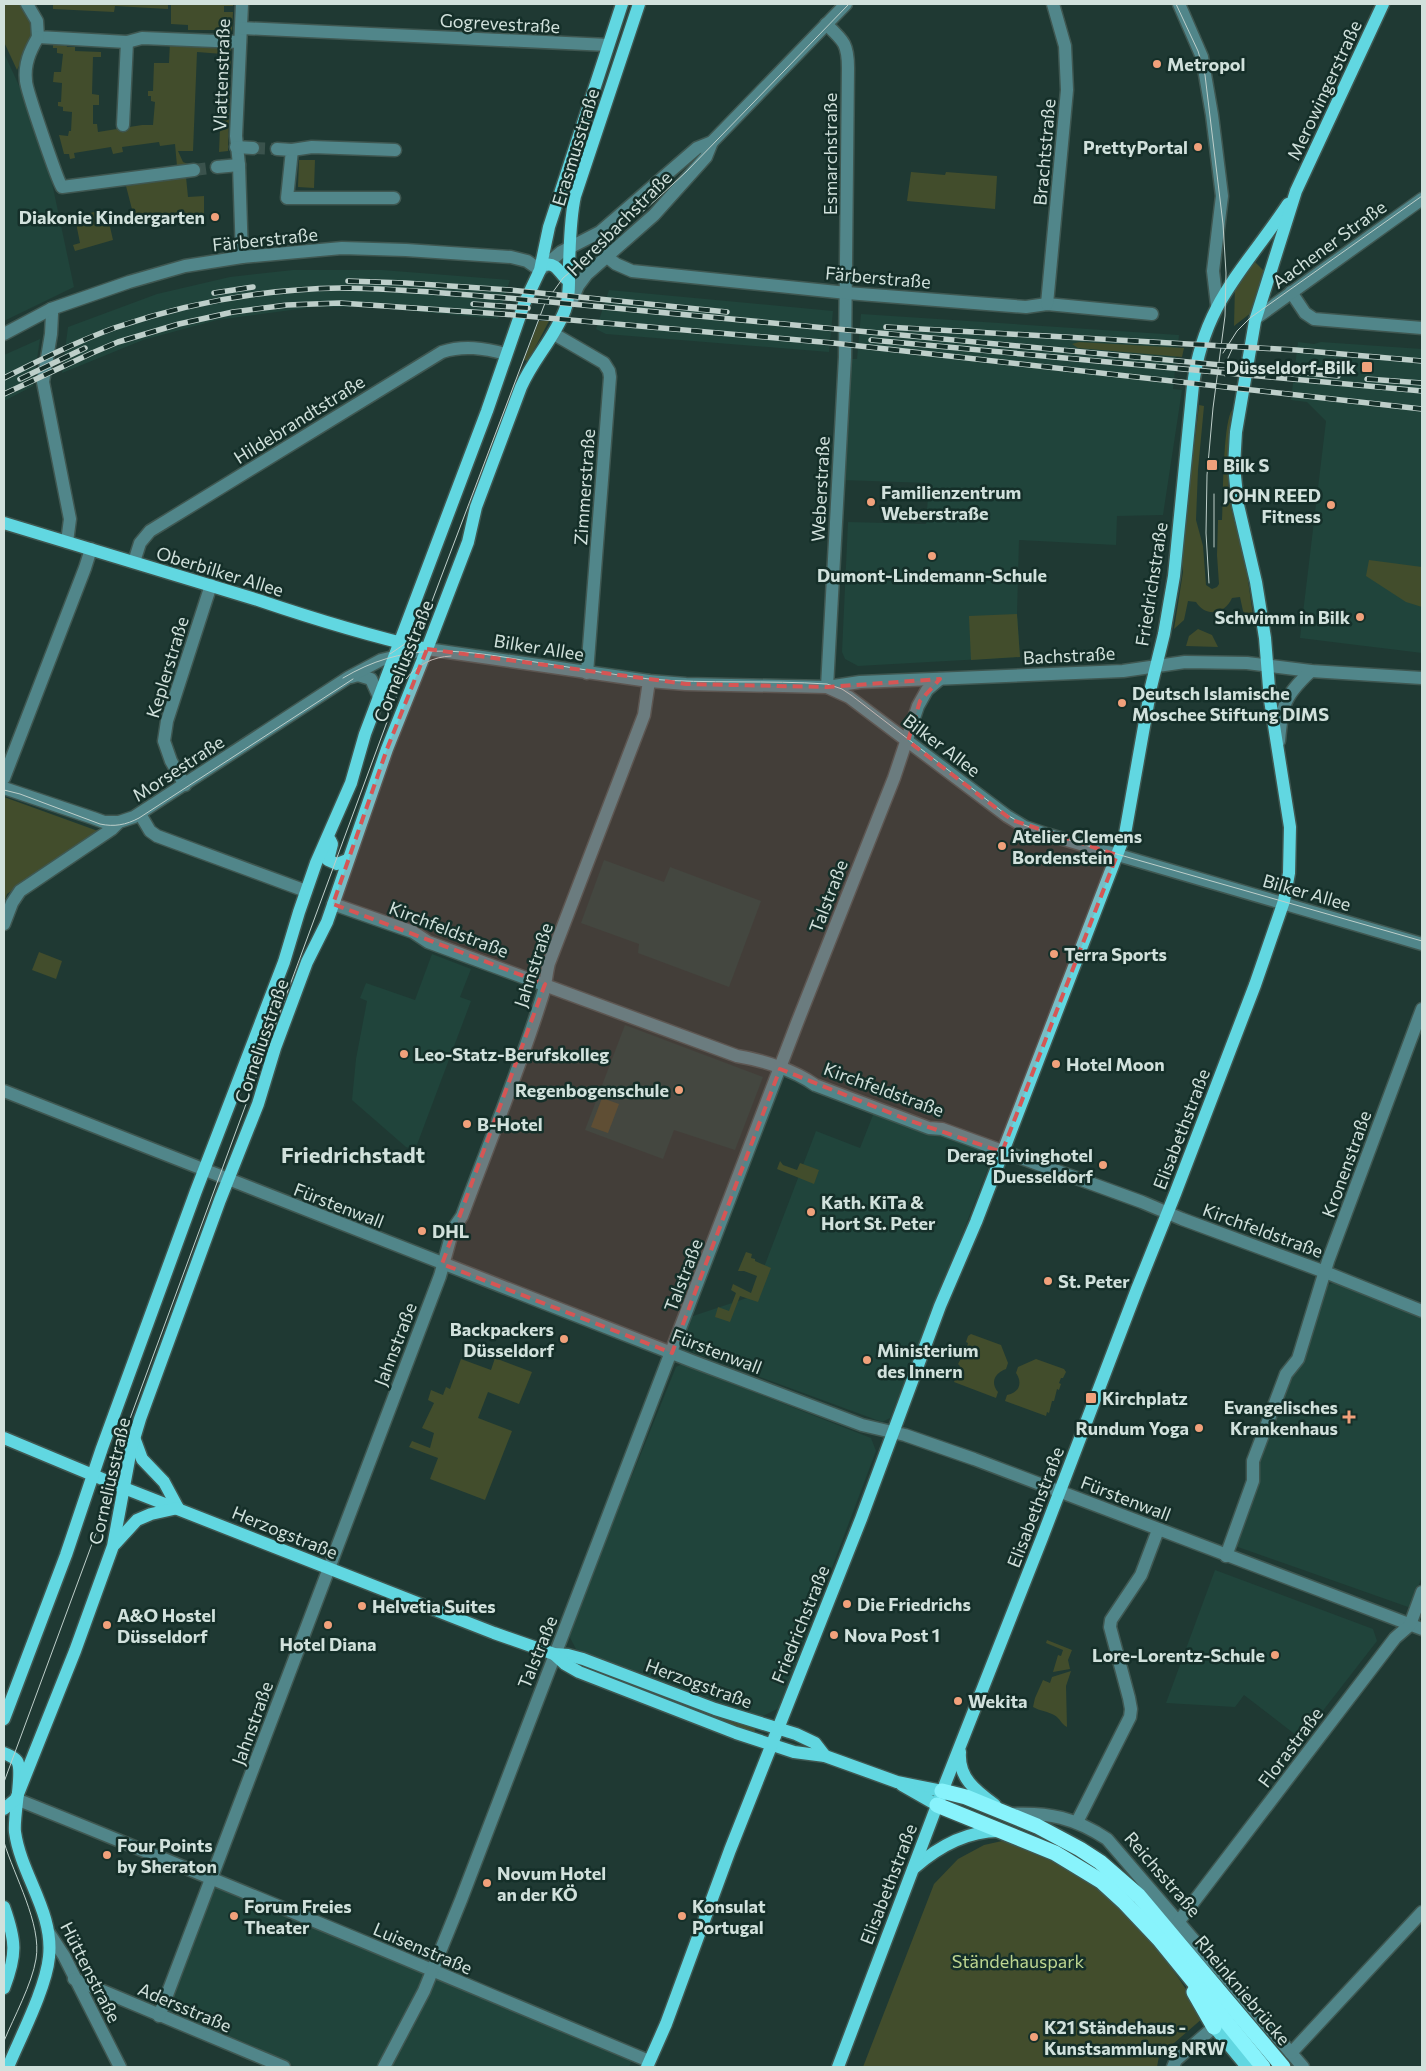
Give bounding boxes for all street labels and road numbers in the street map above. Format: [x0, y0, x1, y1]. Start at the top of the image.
street label: Gogrevestraße [439, 9, 561, 37]
street label: Merowingerstraße [1282, 17, 1366, 163]
street label: Vlattenstraße [208, 18, 234, 132]
street label: Erasmusstraße [547, 86, 603, 208]
street label: Esmarchstraße [819, 93, 841, 215]
street label: Brachtstraße [1028, 98, 1060, 206]
street label: Heresbachstraße [562, 166, 676, 280]
street label: Aachener Straße [1268, 195, 1390, 293]
street label: Färberstraße [211, 223, 319, 255]
street label: Färberstraße [824, 261, 932, 293]
street label: Hildebrandtstraße [230, 370, 368, 468]
street label: Zimmerstraße [569, 428, 599, 546]
street label: Weberstraße [806, 436, 834, 542]
street label: Friedrichstraße [1130, 520, 1172, 648]
street label: Oberbilker Allee [154, 541, 286, 601]
street label: Corneliusstraße [368, 597, 438, 725]
street label: Keplerstraße [141, 614, 193, 720]
street label: Bilker Allee [492, 629, 586, 665]
street label: Bachstraße [1022, 642, 1116, 668]
street label: Bilker Allee [899, 709, 985, 781]
street label: Morsestraße [128, 730, 228, 806]
street label: Talstraße [804, 856, 852, 936]
street label: Bilker Allee [1260, 869, 1354, 915]
street label: Kirchfeldstraße [386, 896, 512, 962]
street label: Jahnstraße [509, 920, 557, 1010]
street label: Corneliusstraße [229, 976, 293, 1106]
street label: Kirchfeldstraße [821, 1057, 947, 1121]
street label: Elisabethstraße [1148, 1066, 1214, 1192]
street label: Kronenstraße [1316, 1108, 1376, 1220]
street label: Fürstenwall [291, 1178, 387, 1232]
street label: Kirchfeldstraße [1200, 1198, 1326, 1262]
street label: Talstraße [659, 1235, 707, 1315]
street label: Jahnstraße [369, 1299, 421, 1389]
street label: Fürstenwall [669, 1324, 765, 1378]
street label: Corneliusstraße [84, 1415, 134, 1547]
street label: Elisabethstraße [1002, 1444, 1068, 1570]
street label: Fürstenwall [1078, 1471, 1174, 1525]
street label: Herzogstraße [229, 1501, 341, 1563]
street label: Friedrichstraße [766, 1562, 834, 1686]
street label: Talstraße [513, 1612, 561, 1692]
street label: Herzogstraße [643, 1654, 755, 1712]
street label: Jahnstraße [227, 1678, 277, 1768]
street label: Florastraße [1253, 1703, 1327, 1791]
street label: Elisabethstraße [855, 1821, 921, 1947]
street label: Reichsstraße [1120, 1827, 1206, 1921]
street label: Luisenstraße [370, 1917, 476, 1979]
street label: Hüttenstraße [56, 1918, 126, 2026]
street label: Rheinkniebrücke [1191, 1931, 1295, 2049]
street label: Adersstraße [135, 1977, 235, 2037]

